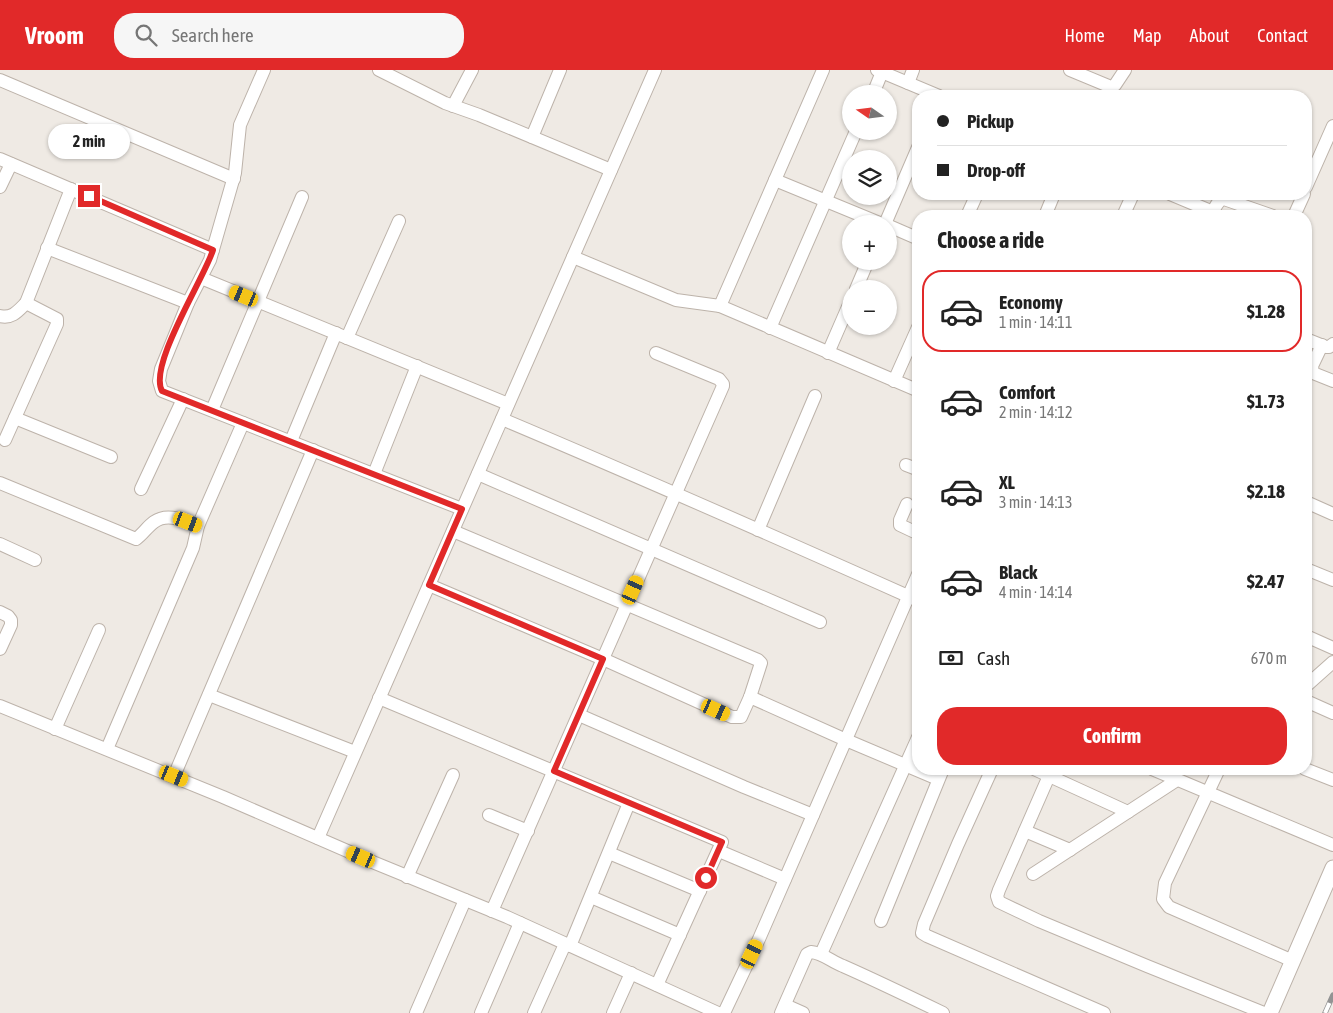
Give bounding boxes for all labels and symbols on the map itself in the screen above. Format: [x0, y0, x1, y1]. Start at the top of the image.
north arrow [842, 85, 898, 140]
callout: 2 min [48, 124, 130, 158]
route end [78, 185, 100, 207]
car [227, 283, 260, 309]
car [171, 510, 204, 534]
car [620, 573, 645, 607]
car [699, 697, 732, 723]
car [157, 763, 190, 789]
car [344, 844, 377, 870]
route start [695, 867, 717, 889]
car [738, 937, 765, 971]

